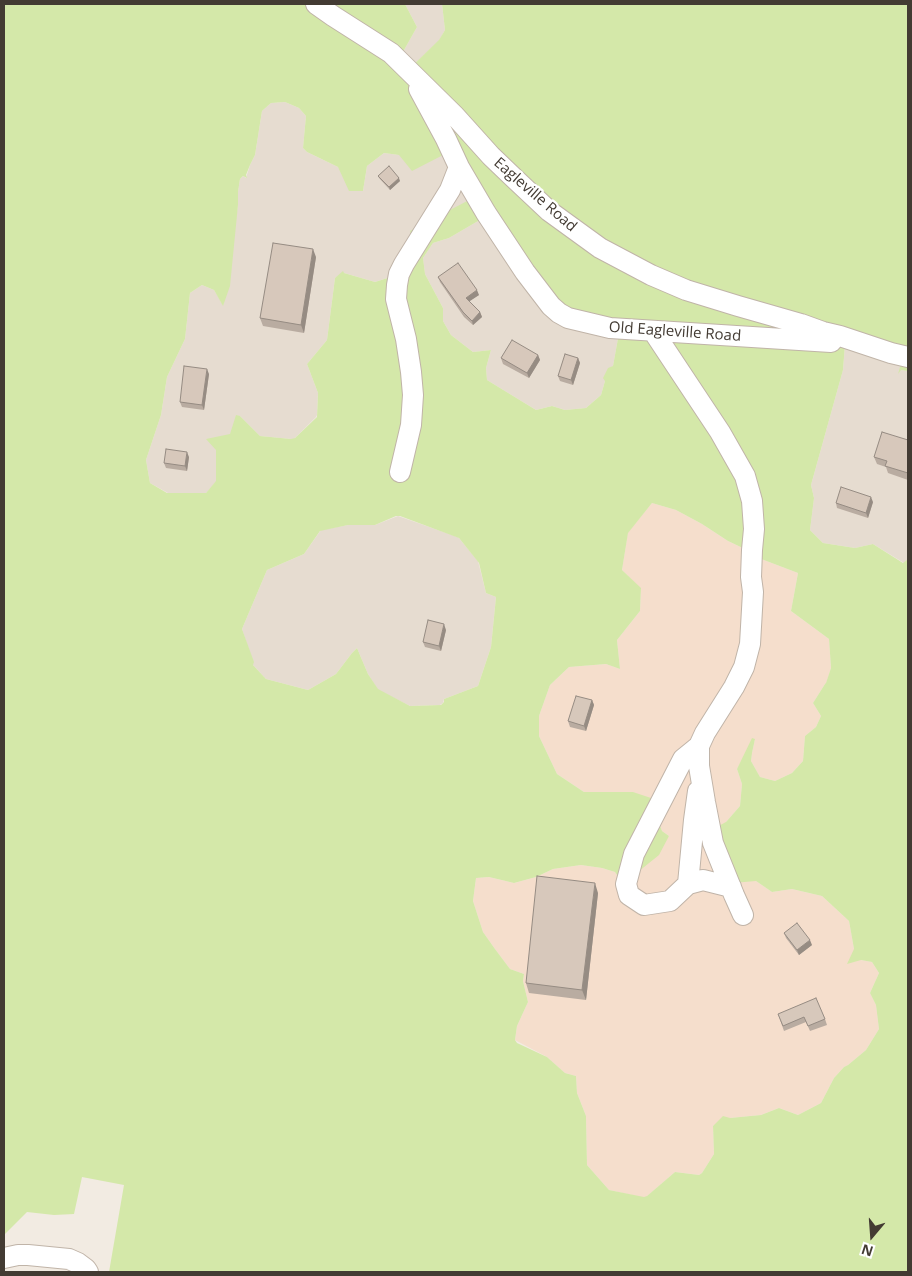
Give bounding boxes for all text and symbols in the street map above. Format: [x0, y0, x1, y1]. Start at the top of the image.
street label: Eagleville Road [490, 154, 580, 236]
street label: Old Eagleville Road [608, 318, 742, 346]
north arrow [847, 1211, 897, 1261]
text: N [859, 1240, 876, 1262]

